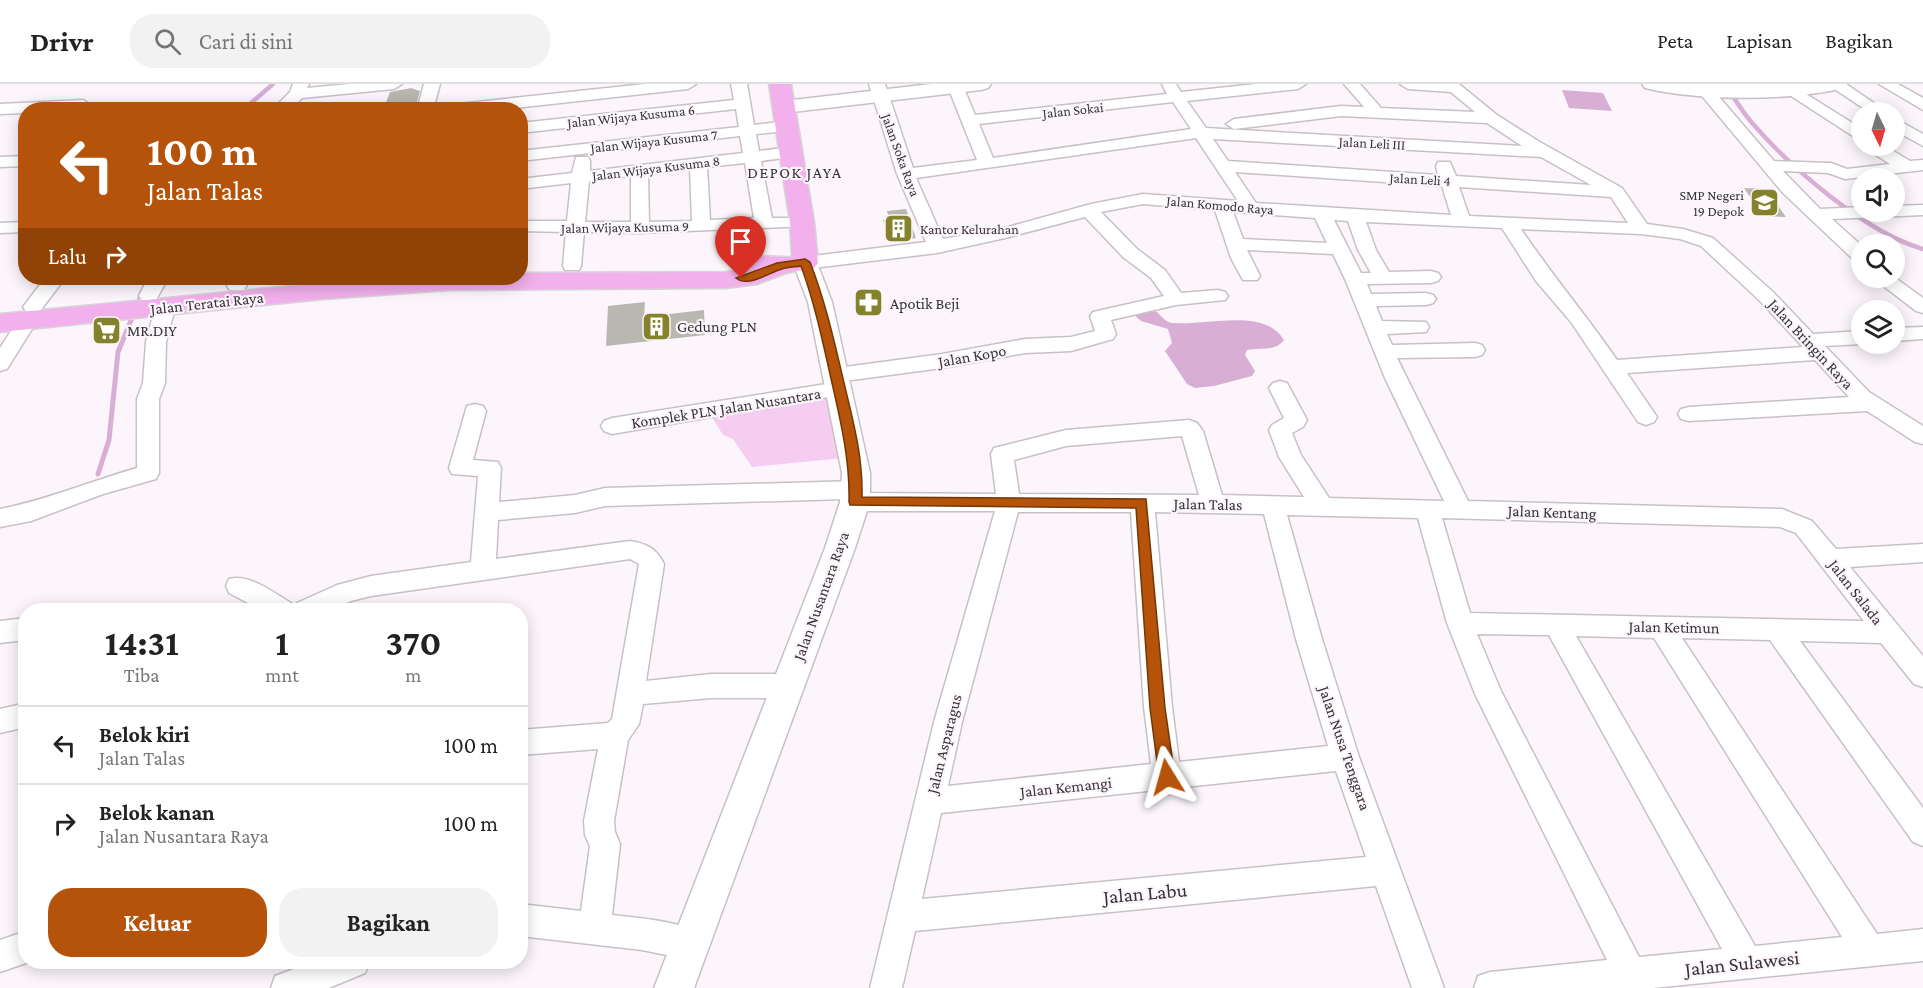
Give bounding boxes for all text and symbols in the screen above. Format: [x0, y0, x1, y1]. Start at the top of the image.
search box [130, 14, 550, 68]
icon: search [151, 25, 184, 58]
text: Drivr [30, 26, 94, 57]
text: Cari di sini [199, 29, 293, 54]
text: Peta [1657, 29, 1693, 53]
text: Lapisan [1726, 29, 1792, 53]
text: Bagikan [1825, 29, 1893, 53]
street label: Jalan Sokai [1040, 99, 1105, 121]
street label: Jalan Wijaya Kusuma 6 [564, 101, 696, 132]
north arrow [1851, 102, 1905, 156]
map controls [1851, 102, 1905, 354]
street label: Jalan Soka Raya [878, 109, 924, 199]
icon: left [48, 126, 126, 204]
street label: Jalan Wijaya Kusuma 7 [588, 126, 719, 157]
text: 100 m [147, 127, 257, 174]
street label: Jalan Leli III [1336, 133, 1406, 153]
street label: Jalan Wijaya Kusuma 8 [589, 152, 721, 185]
district label: DEPOK JAYA [747, 164, 843, 182]
button: sound [1851, 168, 1905, 222]
street label: Jalan Leli 4 [1387, 169, 1451, 189]
text: Jalan Talas [147, 176, 263, 206]
place label: SMP Negeri 19 Depok [1679, 187, 1744, 219]
school or university icon: SMP Negeri 19 Depok [1749, 187, 1781, 219]
street label: Jalan Komodo Raya [1164, 192, 1275, 218]
building icon: Kantor Kelurahan [883, 213, 915, 245]
pin [715, 216, 766, 278]
street label: Jalan Wijaya Kusuma 9 [559, 218, 689, 237]
place label: Kantor Kelurahan [920, 221, 1019, 237]
icon: arrive [724, 225, 757, 258]
button: search [1851, 234, 1905, 288]
icon: right [99, 240, 132, 273]
text: Lalu [48, 244, 87, 269]
pharmacy icon: Apotik Beji [853, 287, 885, 319]
street label: Jalan Teratai Raya [148, 289, 265, 319]
street label: Jalan Bringin Raya [1763, 294, 1857, 394]
place label: Apotik Beji [890, 295, 959, 313]
button: layers [1851, 300, 1905, 354]
building icon: Gedung PLN [640, 310, 672, 342]
supermarket icon: MR.DIY [90, 314, 122, 346]
place label: Gedung PLN [677, 318, 757, 336]
place label: MR.DIY [127, 322, 177, 339]
street label: Jalan Kopo [935, 342, 1007, 372]
street label: Komplek PLN Jalan Nusantara [630, 385, 823, 432]
street label: Jalan Talas [1171, 495, 1243, 514]
street label: Jalan Kentang [1505, 502, 1597, 523]
street label: Jalan Nusantara Raya [789, 529, 853, 665]
street label: Jalan Salada [1823, 555, 1887, 629]
street label: Jalan Ketimun [1626, 618, 1720, 637]
text: 14:31 [105, 623, 179, 663]
text: 1 [275, 623, 289, 663]
text: 370 [385, 623, 441, 663]
text: Tiba [124, 664, 159, 686]
text: mnt [265, 664, 299, 686]
text: m [405, 664, 421, 686]
street label: Jalan Nusa Tenggara [1314, 682, 1374, 813]
street label: Jalan Asparagus [923, 693, 966, 798]
text: Belok kiri [99, 722, 190, 747]
icon: left [48, 729, 81, 762]
text: 100 m [444, 733, 498, 758]
position arrow [1135, 745, 1199, 809]
text: Jalan Talas [99, 747, 185, 769]
street label: Jalan Kemangi [1017, 774, 1113, 801]
text: Belok kanan [99, 800, 215, 825]
icon: right [48, 807, 81, 840]
text: 100 m [444, 811, 498, 836]
text: Jalan Nusantara Raya [99, 825, 269, 847]
street label: Jalan Labu [1100, 878, 1188, 909]
button: Keluar [48, 888, 267, 957]
button: Bagikan [279, 888, 498, 957]
street label: Jalan Sulawesi [1682, 946, 1800, 981]

